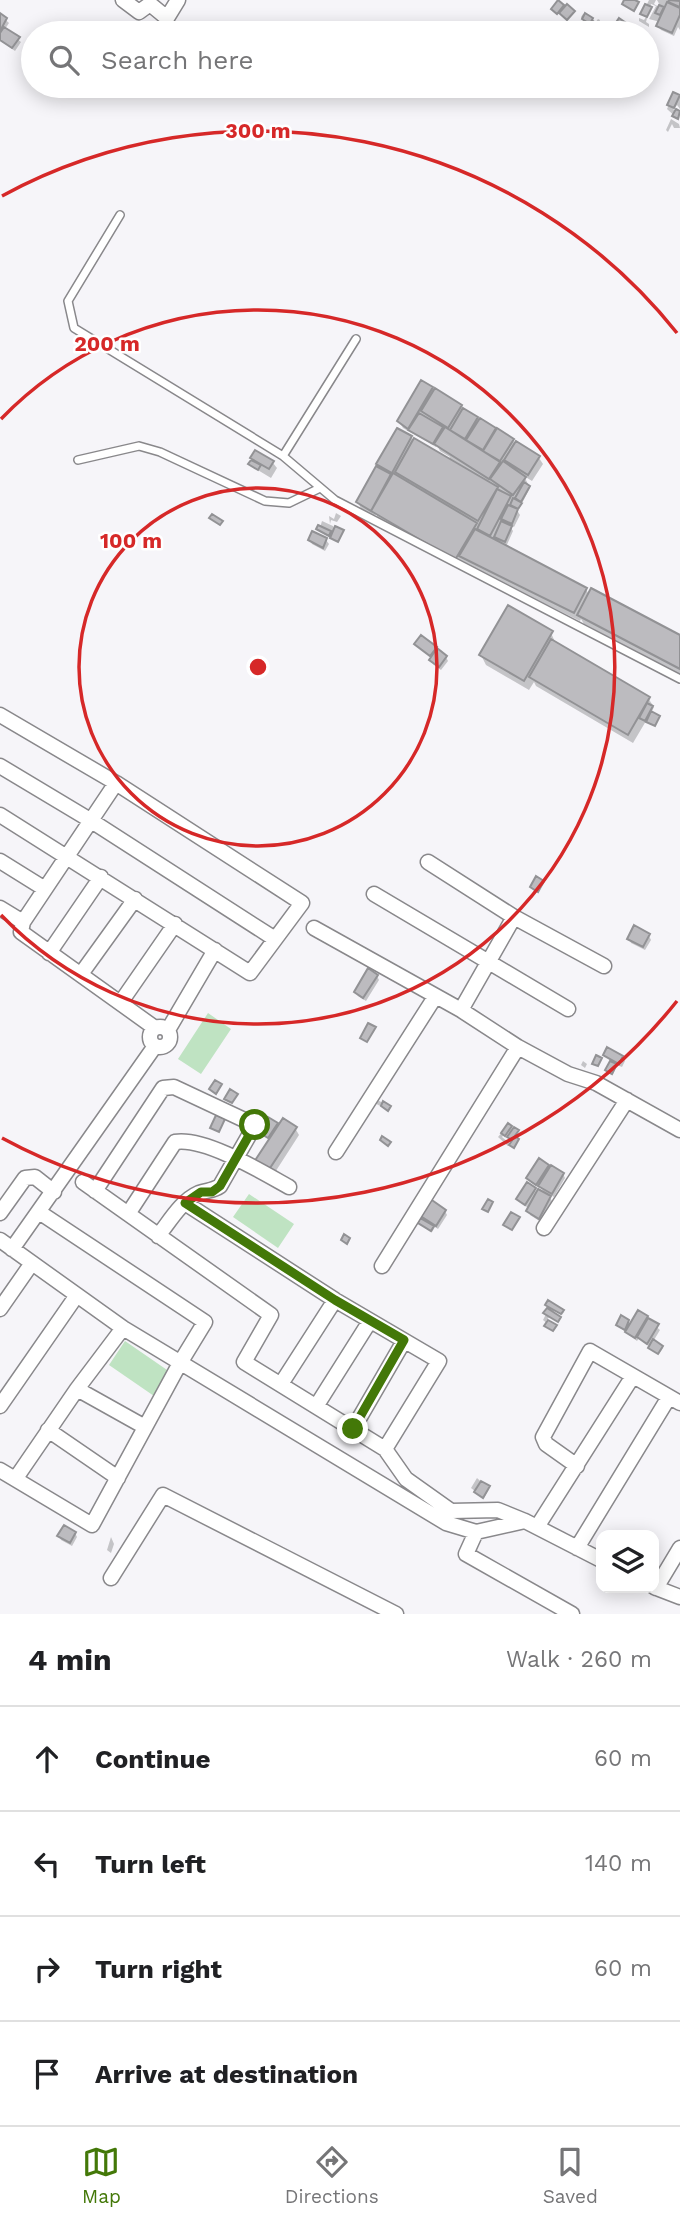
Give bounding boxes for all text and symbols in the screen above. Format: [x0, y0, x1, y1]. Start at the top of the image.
search box [21, 21, 659, 98]
icon: search [45, 41, 83, 79]
text: Search here [101, 45, 253, 75]
text: 300 m [225, 118, 291, 143]
text: 200 m [74, 331, 140, 356]
text: 100 m [100, 528, 162, 553]
centre of rings [246, 655, 270, 679]
route start [239, 1109, 270, 1140]
route end [337, 1413, 368, 1444]
map controls [596, 1530, 659, 1593]
button: layers [596, 1530, 659, 1593]
text: 4 min [28, 1642, 112, 1677]
text: Walk · 260 m [506, 1646, 652, 1673]
icon: ahead [28, 1740, 66, 1778]
text: Continue [95, 1744, 211, 1774]
text: 60 m [594, 1745, 652, 1772]
icon: left [28, 1845, 66, 1883]
text: Turn left [95, 1849, 206, 1879]
text: 140 m [585, 1850, 652, 1877]
icon: right [28, 1950, 66, 1988]
text: Turn right [95, 1954, 222, 1984]
text: 60 m [594, 1955, 652, 1982]
icon: arrive [28, 2055, 66, 2093]
text: Arrive at destination [95, 2059, 358, 2089]
tab: Map [82, 2143, 121, 2208]
tab: Directions [285, 2143, 379, 2208]
tab: Saved [543, 2143, 598, 2208]

